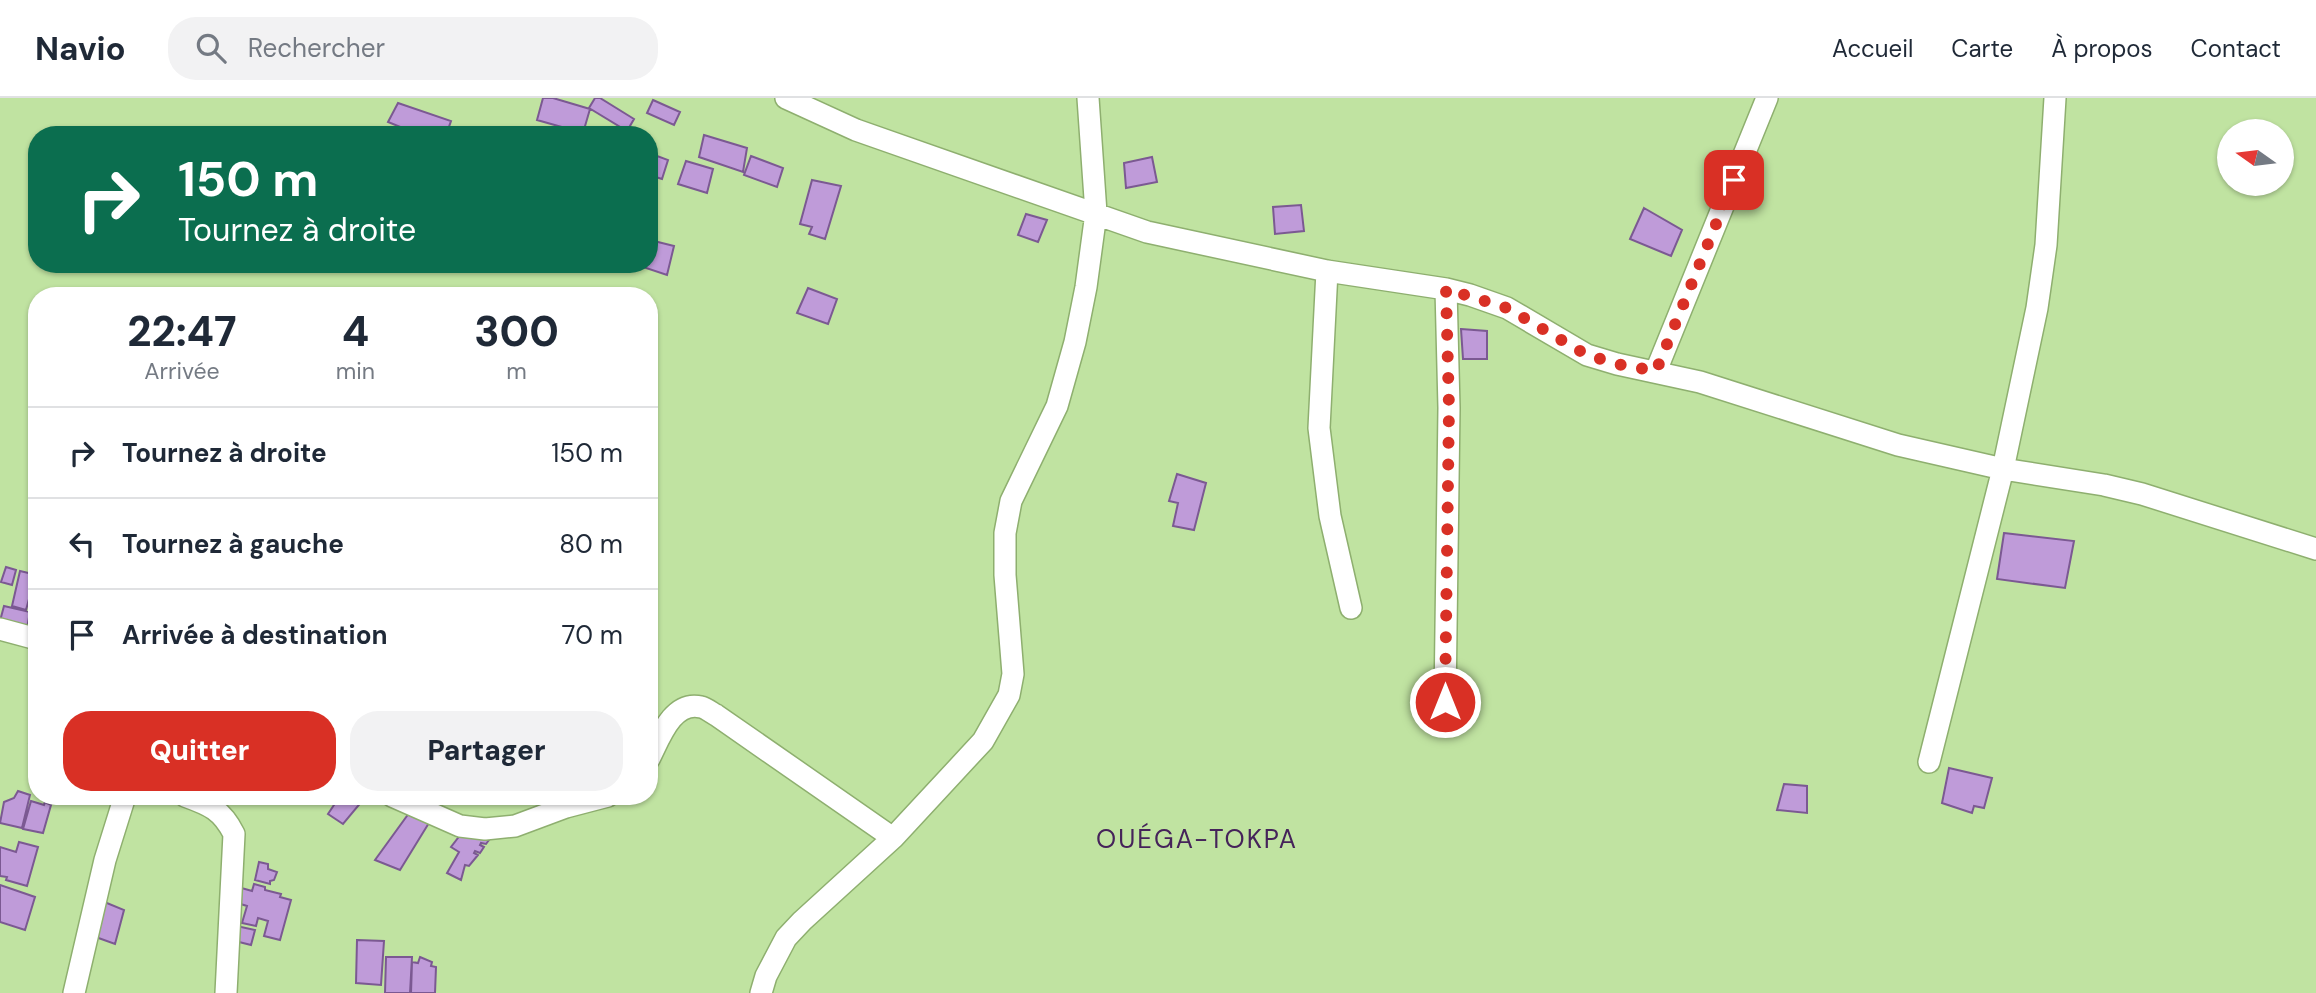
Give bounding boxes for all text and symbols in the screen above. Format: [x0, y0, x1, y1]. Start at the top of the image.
search box [168, 17, 658, 80]
text: Navio [35, 27, 126, 70]
icon: search [192, 29, 230, 67]
text: Rechercher [248, 31, 385, 65]
text: Accueil [1832, 33, 1913, 64]
text: Carte [1951, 33, 2013, 64]
text: À propos [2051, 33, 2153, 64]
text: Contact [2191, 33, 2281, 64]
north arrow [2217, 119, 2294, 196]
map controls [2217, 119, 2294, 196]
text: 150 m [178, 147, 318, 211]
pin [1704, 150, 1764, 210]
icon: right [63, 154, 154, 245]
icon: arrive [1715, 161, 1753, 199]
text: Tournez à droite [178, 209, 416, 251]
text: 22:47 [127, 304, 237, 359]
text: 4 [342, 304, 369, 359]
text: 300 [474, 304, 559, 359]
text: Arrivée [144, 356, 220, 386]
text: min [336, 356, 375, 386]
text: m [506, 356, 527, 386]
icon: right [63, 434, 101, 472]
text: Tournez à droite [122, 436, 327, 470]
text: 150 m [551, 436, 623, 470]
icon: left [63, 525, 101, 563]
text: Tournez à gauche [122, 527, 344, 561]
text: 80 m [559, 527, 623, 561]
icon: arrive [63, 616, 101, 654]
text: Arrivée à destination [122, 618, 388, 652]
text: 70 m [562, 618, 623, 652]
position arrow [1408, 665, 1482, 739]
button: Quitter [63, 711, 336, 791]
button: Partager [350, 711, 623, 791]
district label: OUÉGA-TOKPA [1096, 822, 1298, 856]

